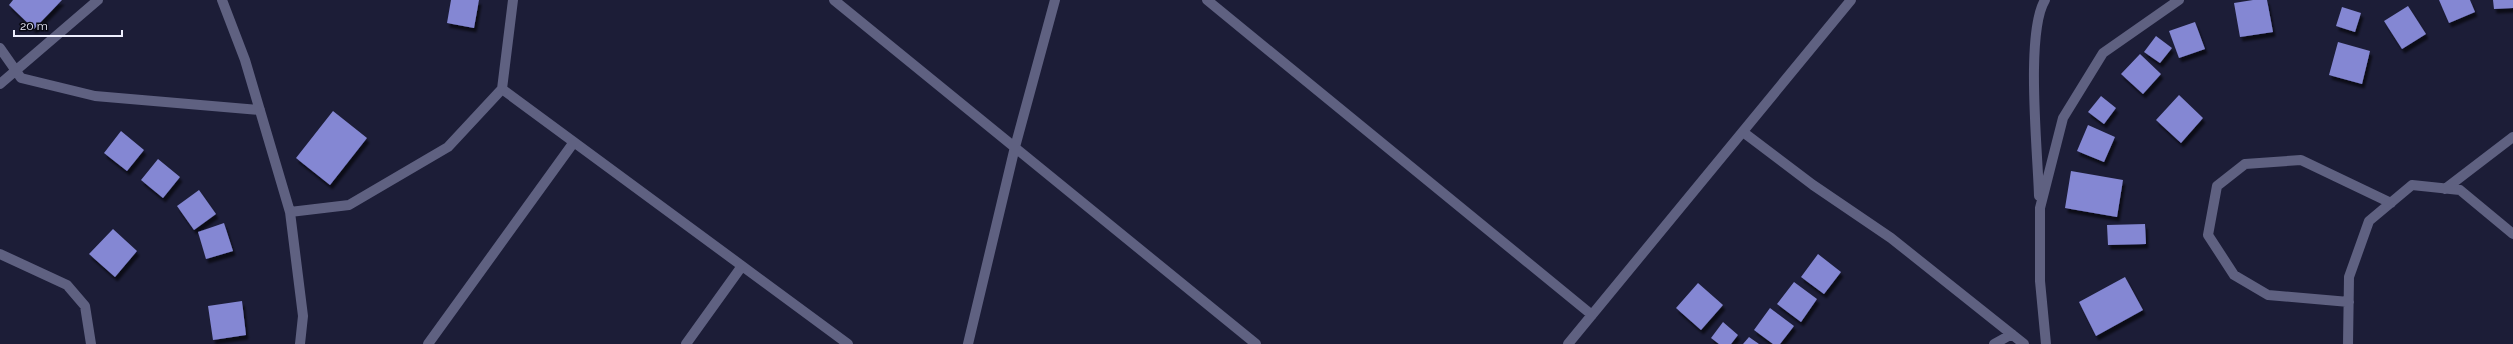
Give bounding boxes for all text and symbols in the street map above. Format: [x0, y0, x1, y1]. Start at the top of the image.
scale bar [14, 12, 122, 38]
text: 20 m [20, 19, 48, 33]

